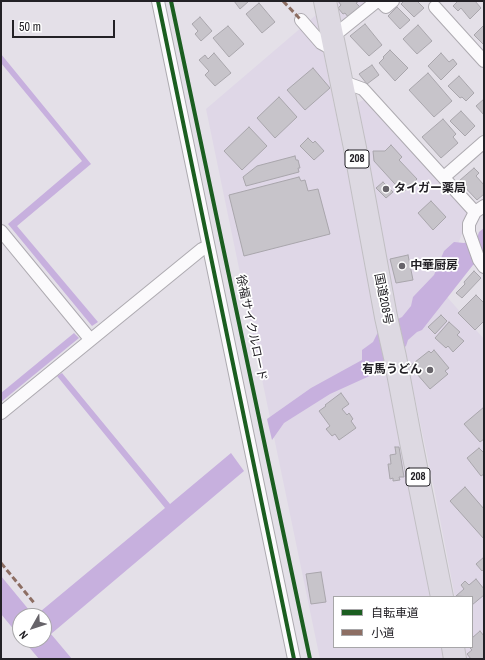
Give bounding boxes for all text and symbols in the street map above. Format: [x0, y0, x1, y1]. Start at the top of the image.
scale bar [14, 12, 117, 38]
text: 50 m [19, 19, 41, 35]
road number: 208 [345, 150, 369, 168]
place label: タイガー薬局 [394, 182, 466, 196]
marker: タイガー薬局 [381, 184, 391, 194]
place label: 中華厨房 [410, 259, 458, 273]
marker: 中華厨房 [397, 261, 407, 271]
street label: 国道208号 [371, 272, 395, 326]
street label: 徐福サイクルロード [233, 274, 269, 382]
place label: 有馬うどん [362, 363, 422, 377]
marker: 有馬うどん [425, 365, 435, 375]
road number: 208 [406, 468, 430, 486]
legend [333, 596, 473, 648]
text: 自転車道 [371, 605, 419, 621]
north arrow [12, 608, 52, 648]
text: 小道 [371, 625, 395, 641]
text: N [16, 628, 31, 642]

